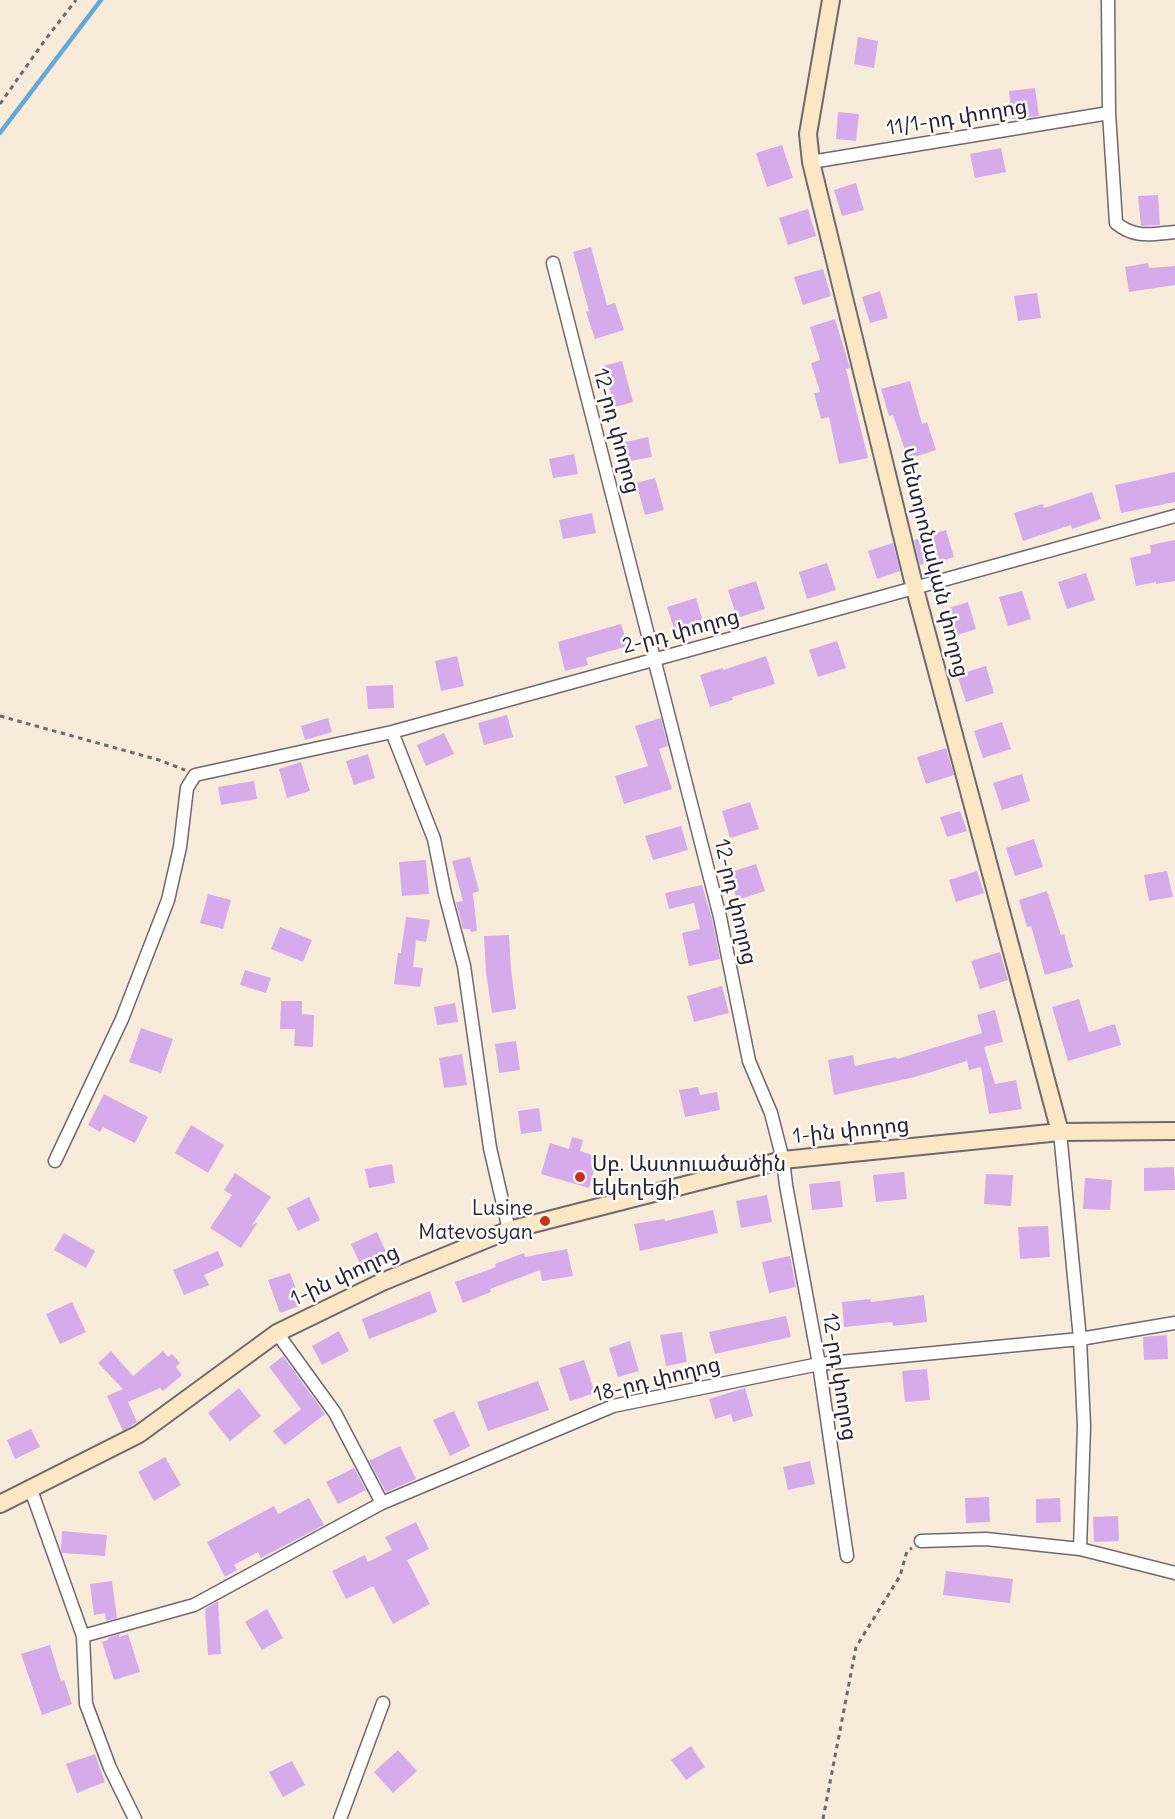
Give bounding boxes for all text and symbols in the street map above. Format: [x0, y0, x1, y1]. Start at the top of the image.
street label: 11/1-րդ փողոց [885, 94, 1029, 142]
street label: 12-րդ փողոց [587, 366, 645, 496]
street label: Կենտրոնական փողոց [892, 446, 974, 680]
street label: 2-րդ փողոց [620, 604, 742, 660]
street label: 12-րդ փողոց [708, 837, 762, 967]
street label: 1-ին փողոց [792, 1112, 910, 1150]
place label: Սբ. Աստուածածին եկեղեցի [592, 1152, 786, 1202]
marker: Սբ. Աստուածածին եկեղեցի [573, 1170, 587, 1184]
place label: Lusine Matevosyan [418, 1196, 533, 1246]
marker: Lusine Matevosyan [538, 1214, 552, 1228]
street label: 1-ին փողոց [287, 1240, 403, 1312]
street label: 12-րդ փողոց [817, 1312, 861, 1442]
street label: 18-րդ փողոց [591, 1352, 723, 1408]

